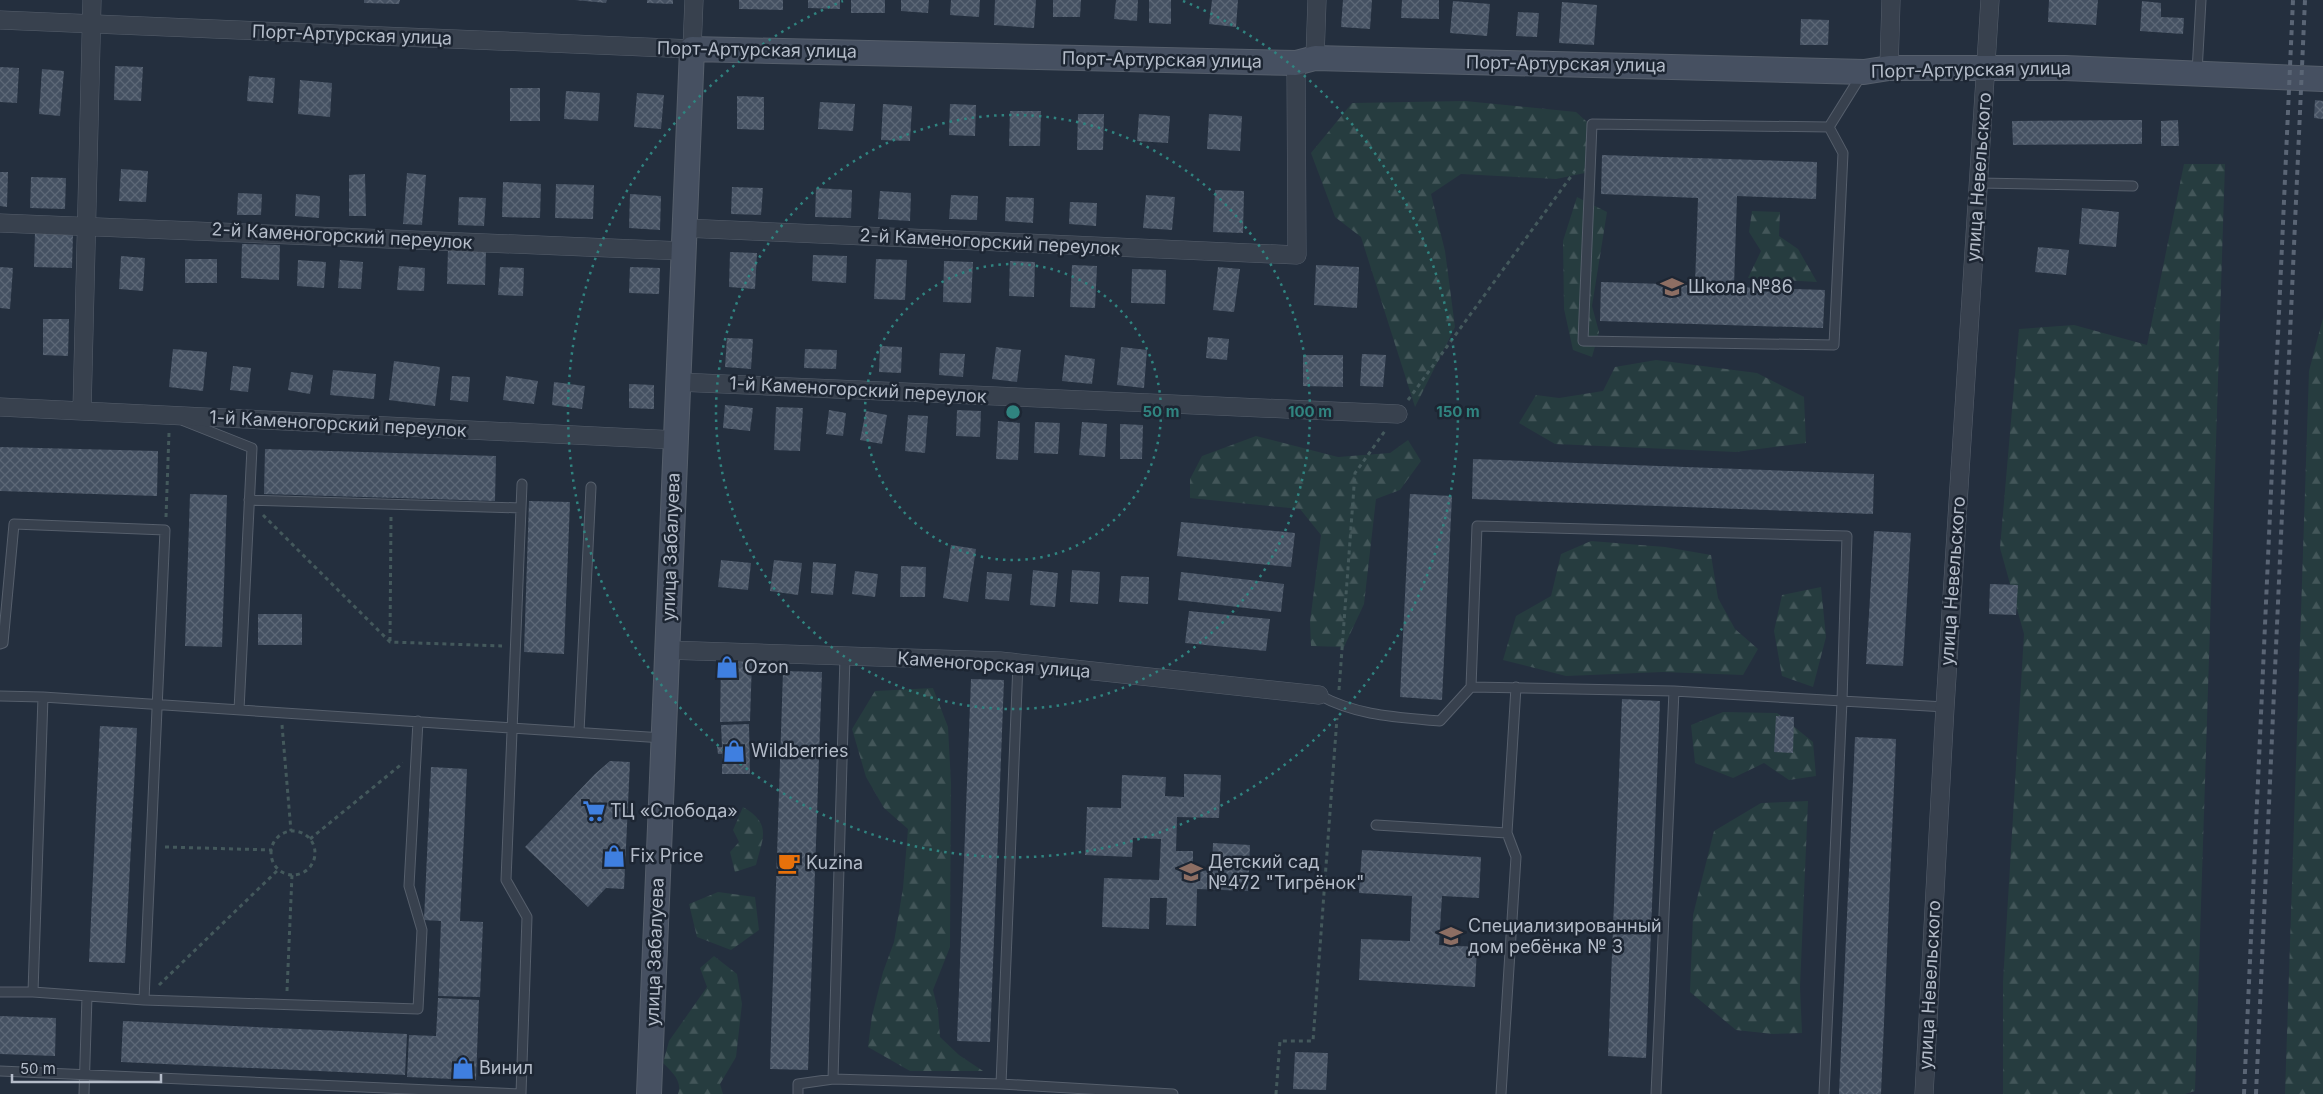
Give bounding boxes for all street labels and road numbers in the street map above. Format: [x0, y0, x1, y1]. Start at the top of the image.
street label: Порт-Артурская улица [252, 21, 452, 48]
street label: Порт-Артурская улица [657, 37, 857, 62]
street label: Порт-Артурская улица [1062, 47, 1262, 72]
street label: Порт-Артурская улица [1466, 51, 1666, 76]
street label: Порт-Артурская улица [1871, 57, 2071, 82]
street label: улица Невельского [1962, 91, 1995, 262]
street label: 2-й Каменогорский переулок [211, 218, 473, 253]
street label: 2-й Каменогорский переулок [859, 224, 1121, 259]
street label: 1-й Каменогорский переулок [729, 372, 987, 407]
street label: 1-й Каменогорский переулок [209, 406, 467, 441]
street label: улица Забалуева [657, 472, 684, 622]
street label: улица Невельского [1936, 495, 1969, 666]
street label: Каменогорская улица [897, 647, 1091, 682]
street label: улица Забалуева [641, 877, 668, 1027]
street label: улица Невельского [1915, 900, 1944, 1070]

